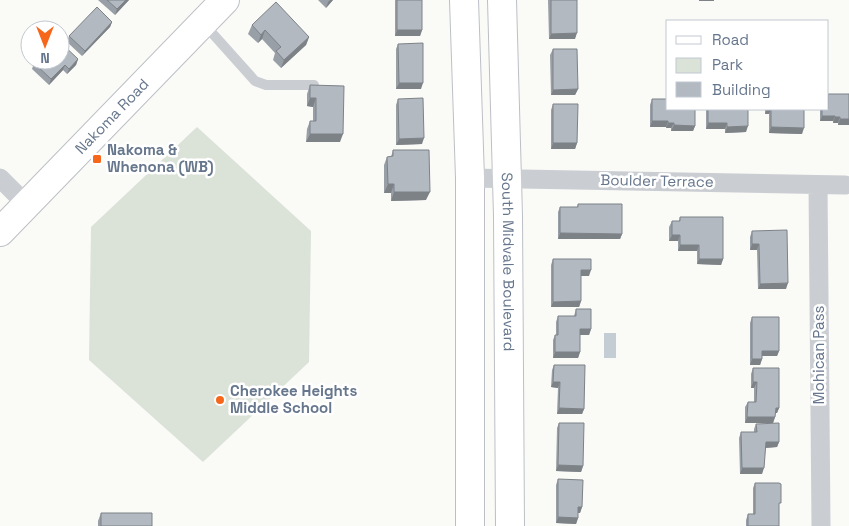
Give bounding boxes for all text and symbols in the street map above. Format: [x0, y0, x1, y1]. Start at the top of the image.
north arrow [20, 20, 70, 70]
legend [666, 20, 829, 110]
text: Road [712, 30, 749, 49]
text: N [40, 49, 50, 67]
text: Park [712, 55, 743, 74]
street label: Nakoma Road [71, 74, 153, 158]
text: Building [712, 80, 771, 99]
place label: Nakoma & Whenona (WB) [107, 140, 214, 176]
marker: Nakoma & Whenona (WB) [91, 153, 103, 165]
street label: Boulder Terrace [600, 170, 714, 191]
street label: South Midvale Boulevard [498, 172, 519, 352]
street label: Mohican Pass [809, 305, 828, 404]
place label: Cherokee Heights Middle School [230, 381, 357, 417]
marker: Cherokee Heights Middle School [214, 394, 226, 406]

